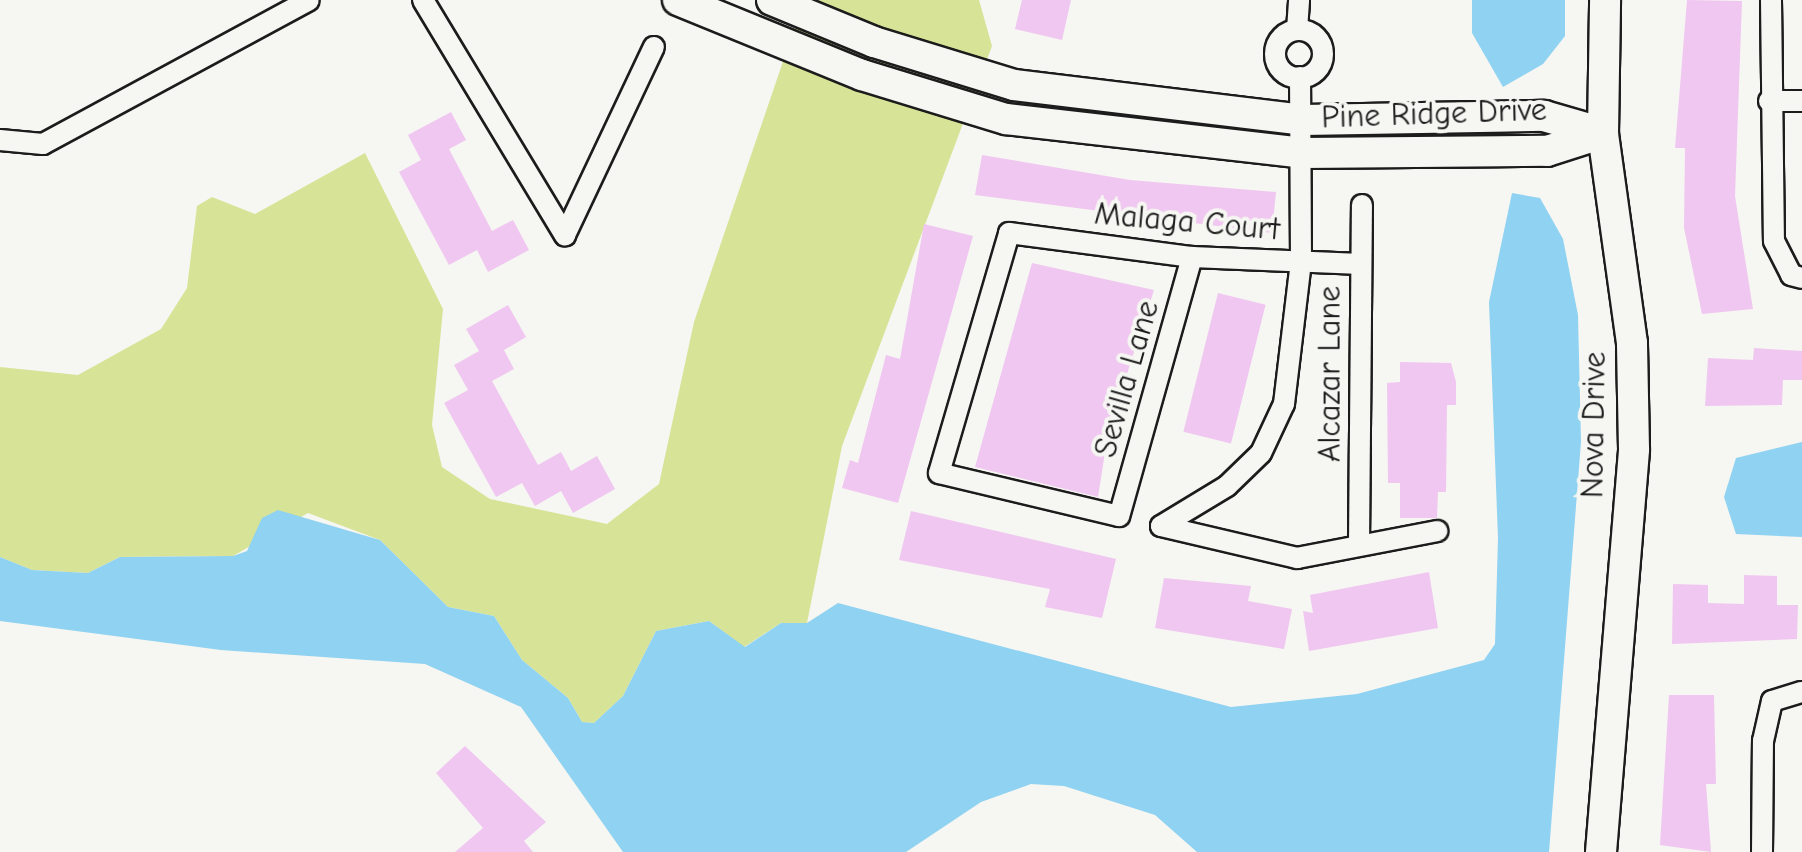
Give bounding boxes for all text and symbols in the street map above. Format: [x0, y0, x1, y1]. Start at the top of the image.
street label: Pine Ridge Drive [1321, 91, 1547, 137]
street label: Malaga Court [1093, 195, 1281, 249]
street label: Alcazar Lane [1311, 286, 1349, 462]
street label: Sevilla Lane [1086, 296, 1168, 462]
street label: Nova Drive [1574, 351, 1614, 499]

